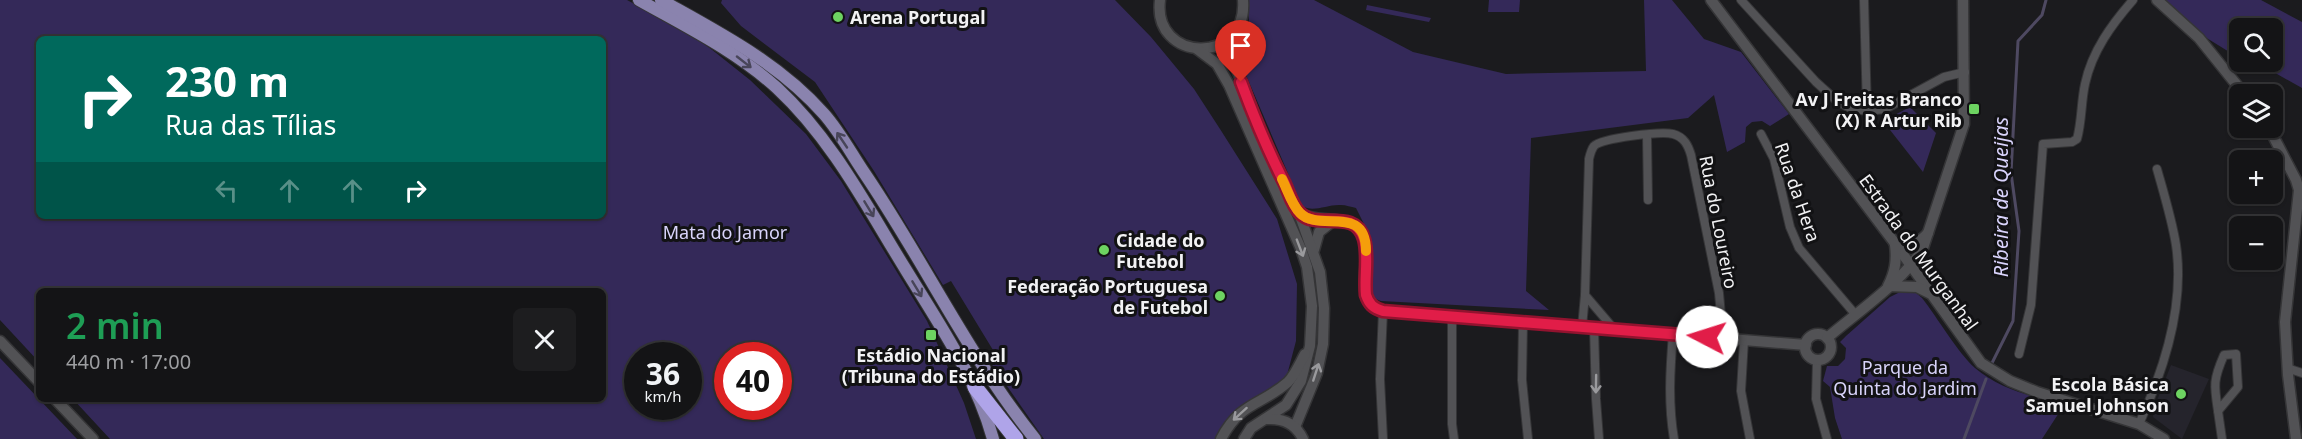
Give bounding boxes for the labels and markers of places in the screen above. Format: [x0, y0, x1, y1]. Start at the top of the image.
place label: Arena Portugal [850, 5, 986, 29]
marker: Arena Portugal [831, 10, 845, 24]
pin [1215, 20, 1266, 82]
place label: Av J Freitas Branco (X) R Artur Rib [1795, 87, 1962, 132]
marker: Av J Freitas Branco (X) R Artur Rib [1967, 102, 1981, 116]
place label: Cidade do Futebol [1116, 228, 1205, 273]
marker: Cidade do Futebol [1097, 243, 1111, 257]
place label: Federação Portuguesa de Futebol [1007, 274, 1208, 319]
marker: Federação Portuguesa de Futebol [1213, 289, 1227, 303]
marker: Estádio Nacional (Tribuna do Estádio) [924, 328, 938, 342]
place label: Estádio Nacional (Tribuna do Estádio) [842, 343, 1020, 388]
place label: Escola Básica Samuel Johnson [2026, 372, 2169, 417]
marker: Escola Básica Samuel Johnson [2174, 387, 2188, 401]

